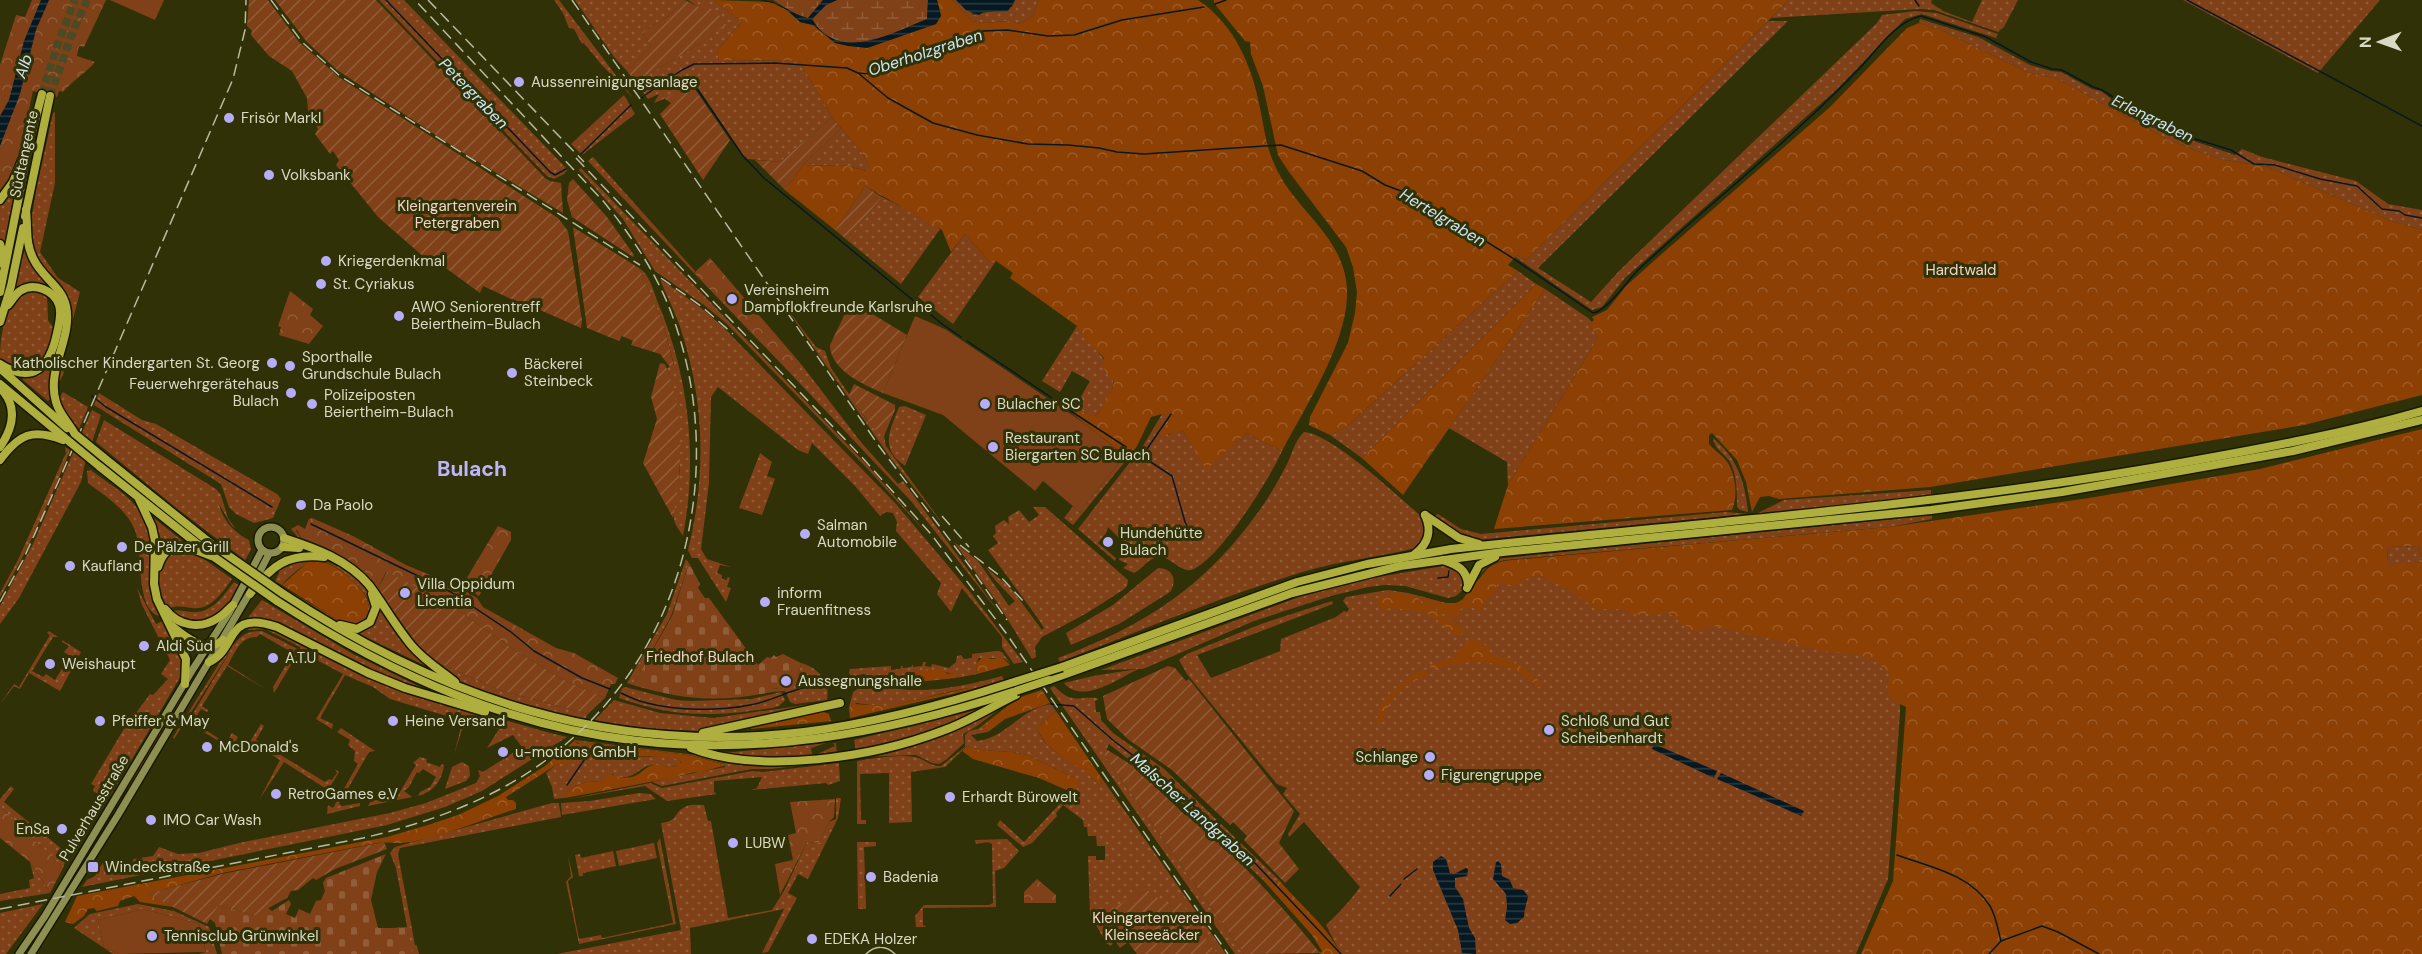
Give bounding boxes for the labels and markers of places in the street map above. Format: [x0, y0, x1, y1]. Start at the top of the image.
place label: Aussenreinigungsanlage [531, 72, 698, 92]
marker: Aussenreinigungsanlage [512, 75, 526, 89]
place label: Frisör Markl [241, 108, 321, 128]
marker: Frisör Markl [222, 111, 236, 125]
place label: Volksbank [281, 165, 351, 185]
marker: Volksbank [262, 168, 276, 182]
place label: Kriegerdenkmal [338, 251, 445, 271]
marker: Kriegerdenkmal [319, 254, 333, 268]
place label: St. Cyriakus [333, 274, 415, 294]
marker: St. Cyriakus [314, 277, 328, 291]
place label: Vereinsheim Dampflokfreunde Karlsruhe [744, 280, 932, 317]
marker: Vereinsheim Dampflokfreunde Karlsruhe [725, 292, 739, 306]
place label: AWO Seniorentreff Beiertheim-Bulach [411, 297, 541, 334]
marker: AWO Seniorentreff Beiertheim-Bulach [392, 309, 406, 323]
place label: Sporthalle Grundschule Bulach [302, 347, 441, 384]
place label: Katholischer Kindergarten St. Georg [13, 353, 260, 373]
place label: Bäckerei Steinbeck [524, 354, 594, 391]
marker: Katholischer Kindergarten St. Georg [265, 356, 279, 370]
marker: Sporthalle Grundschule Bulach [283, 359, 297, 373]
marker: Bäckerei Steinbeck [505, 366, 519, 380]
place label: Feuerwehrgerätehaus Bulach [129, 374, 279, 411]
place label: Polizeiposten Beiertheim-Bulach [324, 385, 454, 422]
marker: Feuerwehrgerätehaus Bulach [284, 386, 298, 400]
place label: Bulacher SC [997, 394, 1081, 414]
marker: Polizeiposten Beiertheim-Bulach [305, 397, 319, 411]
marker: Bulacher SC [978, 397, 992, 411]
place label: Restaurant Biergarten SC Bulach [1005, 428, 1150, 465]
marker: Restaurant Biergarten SC Bulach [986, 440, 1000, 454]
place label: Da Paolo [313, 495, 373, 515]
marker: Da Paolo [294, 498, 308, 512]
place label: Salman Automobile [817, 515, 897, 552]
place label: Hundehütte Bulach [1120, 523, 1203, 560]
marker: Salman Automobile [798, 527, 812, 541]
marker: Hundehütte Bulach [1101, 535, 1115, 549]
place label: De Pälzer Grill [134, 537, 229, 557]
marker: De Pälzer Grill [115, 540, 129, 554]
place label: Kaufland [82, 556, 142, 576]
marker: Kaufland [63, 559, 77, 573]
place label: Villa Oppidum Licentia [417, 574, 515, 611]
place label: inform Frauenfitness [777, 583, 871, 620]
marker: Villa Oppidum Licentia [398, 586, 412, 600]
marker: inform Frauenfitness [758, 595, 772, 609]
place label: Aldi Süd [156, 636, 213, 656]
marker: Aldi Süd [137, 639, 151, 653]
place label: A.T.U [285, 648, 316, 668]
marker: A.T.U [266, 651, 280, 665]
place label: Weishaupt [62, 654, 136, 674]
marker: Weishaupt [43, 657, 57, 671]
place label: Aussegnungshalle [798, 671, 922, 691]
marker: Aussegnungshalle [779, 674, 793, 688]
place label: Pfeiffer & May [112, 711, 210, 731]
place label: Heine Versand [405, 711, 505, 731]
place label: Schloß und Gut Scheibenhardt [1561, 711, 1670, 748]
marker: Pfeiffer & May [93, 714, 107, 728]
marker: Heine Versand [386, 714, 400, 728]
marker: Schloß und Gut Scheibenhardt [1542, 723, 1556, 737]
place label: McDonald's [219, 737, 299, 757]
marker: McDonald's [200, 740, 214, 754]
place label: u-motions GmbH [515, 742, 637, 762]
marker: u-motions GmbH [496, 745, 510, 759]
place label: Schlange [1355, 747, 1418, 767]
marker: Schlange [1423, 750, 1437, 764]
place label: Figurengruppe [1441, 765, 1542, 785]
marker: Figurengruppe [1422, 768, 1436, 782]
place label: RetroGames e.V [288, 784, 398, 804]
marker: RetroGames e.V [269, 787, 283, 801]
place label: Erhardt Bürowelt [962, 787, 1078, 807]
marker: Erhardt Bürowelt [943, 790, 957, 804]
place label: IMO Car Wash [163, 810, 261, 830]
marker: IMO Car Wash [144, 813, 158, 827]
place label: EnSa [16, 819, 50, 839]
marker: EnSa [55, 822, 69, 836]
place label: LUBW [745, 833, 786, 853]
marker: LUBW [726, 836, 740, 850]
place label: Windeckstraße [105, 857, 210, 877]
marker: Windeckstraße [86, 860, 100, 874]
place label: Badenia [883, 867, 939, 887]
marker: Badenia [864, 870, 878, 884]
place label: Tennisclub Grünwinkel [164, 926, 319, 946]
marker: Tennisclub Grünwinkel [145, 929, 159, 943]
place label: EDEKA Holzer [824, 929, 918, 949]
marker: EDEKA Holzer [805, 932, 819, 946]

